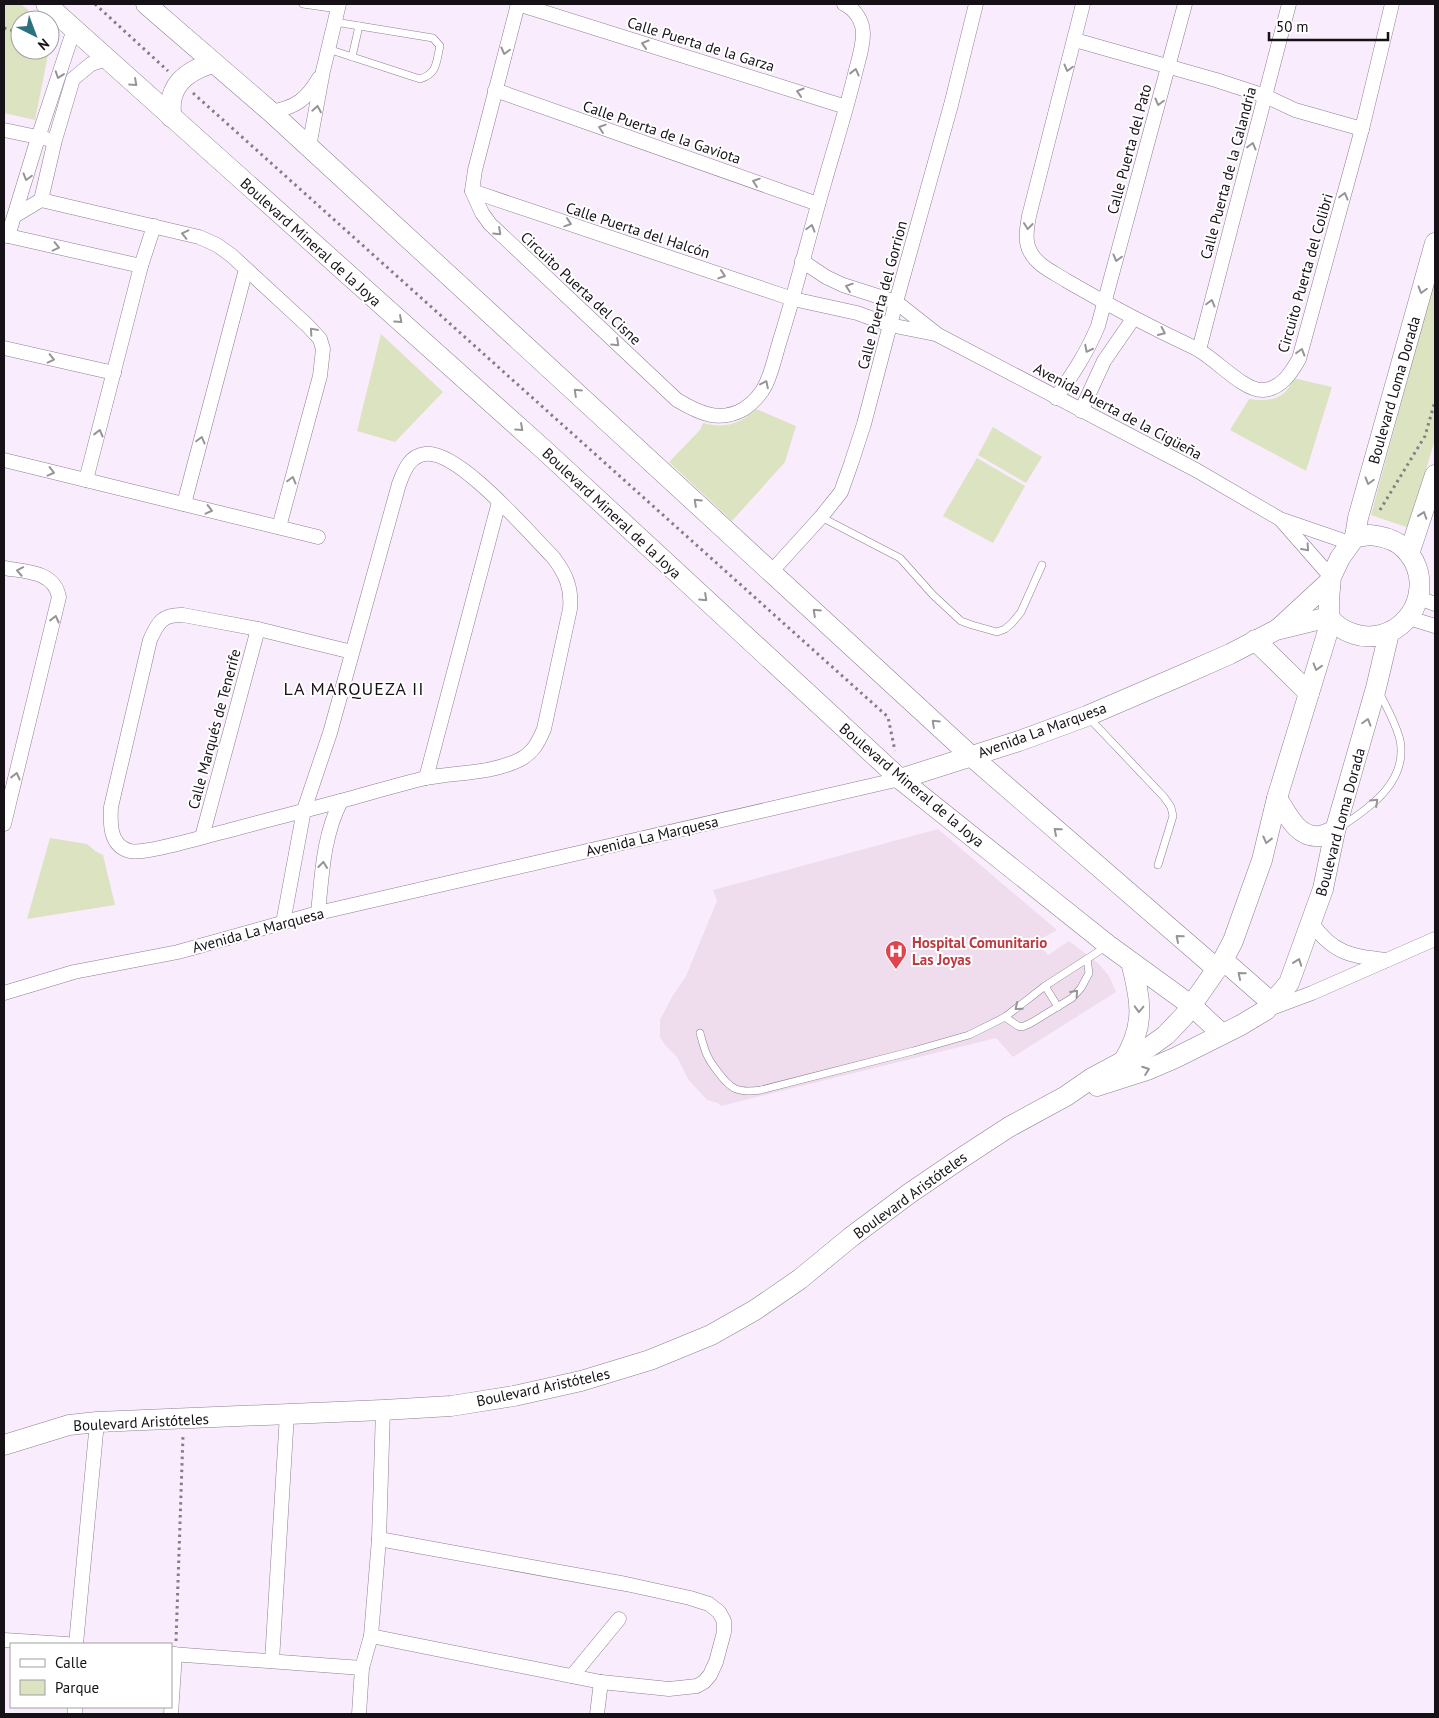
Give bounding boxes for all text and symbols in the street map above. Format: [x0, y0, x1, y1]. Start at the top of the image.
north arrow [10, 10, 60, 60]
scale bar [1269, 10, 1388, 42]
street label: Calle Puerta de la Garza [625, 13, 777, 75]
text: 50 m [1276, 17, 1309, 36]
text: N [34, 35, 53, 54]
one-way arrow [641, 39, 650, 49]
one-way arrow [501, 46, 511, 54]
one-way arrow [1063, 64, 1073, 72]
one-way arrow [849, 68, 860, 76]
one-way arrow [54, 71, 64, 79]
one-way arrow [128, 77, 137, 86]
street label: Calle Puerta del Pato [1102, 82, 1156, 216]
street label: Calle Puerta de la Calandria [1196, 85, 1260, 261]
one-way arrow [796, 88, 805, 98]
street label: Calle Puerta de la Gaviota [581, 96, 743, 168]
one-way arrow [1154, 97, 1165, 106]
one-way arrow [311, 105, 321, 113]
one-way arrow [599, 124, 607, 134]
one-way arrow [1247, 142, 1257, 150]
one-way arrow [22, 172, 32, 180]
street label: Boulevard Mineral de la Joya [237, 174, 385, 310]
one-way arrow [752, 178, 760, 188]
street label: Circuito Puerta del Colibri [1273, 191, 1337, 355]
one-way arrow [1338, 191, 1349, 200]
street label: Calle Puerta del Halcón [564, 198, 712, 262]
one-way arrow [563, 218, 572, 228]
street label: Calle Puerta del Gorrion [853, 218, 911, 372]
one-way arrow [1023, 222, 1034, 230]
one-way arrow [806, 225, 816, 233]
one-way arrow [492, 226, 501, 235]
street label: Circuito Puerta del Cisne [517, 227, 645, 349]
one-way arrow [181, 229, 190, 240]
one-way arrow [51, 241, 60, 252]
one-way arrow [1112, 254, 1123, 263]
one-way arrow [717, 269, 726, 279]
one-way arrow [846, 283, 854, 293]
one-way arrow [1418, 286, 1428, 294]
one-way arrow [1206, 299, 1216, 307]
one-way arrow [393, 314, 402, 323]
street label: Boulevard Loma Dorada [1364, 314, 1424, 466]
one-way arrow [1157, 326, 1166, 337]
one-way arrow [310, 328, 318, 337]
one-way arrow [611, 337, 620, 346]
one-way arrow [1084, 344, 1094, 353]
one-way arrow [1295, 349, 1305, 357]
one-way arrow [47, 353, 56, 364]
street label: Avenida Puerta de la Cigüeña [1031, 359, 1205, 463]
one-way arrow [759, 380, 769, 389]
one-way arrow [574, 389, 583, 398]
one-way arrow [514, 422, 523, 431]
one-way arrow [93, 430, 103, 438]
one-way arrow [195, 436, 206, 444]
street label: Boulevard Mineral de la Joya [539, 444, 685, 582]
one-way arrow [47, 466, 56, 477]
one-way arrow [1364, 476, 1375, 485]
one-way arrow [286, 477, 296, 485]
one-way arrow [693, 499, 702, 508]
one-way arrow [205, 504, 214, 515]
one-way arrow [1417, 511, 1427, 519]
one-way arrow [1300, 542, 1309, 551]
one-way arrow [16, 566, 25, 577]
one-way arrow [698, 592, 707, 601]
one-way arrow [813, 609, 822, 618]
one-way arrow [49, 614, 60, 623]
street label: Calle Marqués de Tenerife [183, 647, 245, 811]
one-way arrow [1313, 663, 1323, 671]
district label: LA MARQUEZA II [284, 677, 424, 700]
street label: Avenida La Marquesa [975, 698, 1109, 762]
one-way arrow [1361, 718, 1371, 726]
street label: Boulevard Mineral de la Joya [836, 719, 988, 851]
one-way arrow [932, 720, 941, 729]
street label: Boulevard Loma Dorada [1311, 746, 1369, 898]
one-way arrow [10, 773, 20, 781]
one-way arrow [1369, 799, 1378, 808]
street label: Avenida La Marquesa [584, 812, 720, 860]
one-way arrow [1054, 828, 1063, 837]
one-way arrow [1262, 836, 1273, 845]
one-way arrow [317, 861, 328, 869]
street label: Avenida La Marquesa [190, 903, 326, 957]
place label: Hospital Comunitario Las Joyas [912, 933, 1047, 969]
one-way arrow [1176, 935, 1185, 944]
hospital icon: Hospital Comunitario Las Joyas [884, 939, 908, 970]
one-way arrow [1292, 958, 1302, 967]
one-way arrow [1238, 972, 1247, 981]
one-way arrow [1070, 989, 1079, 998]
one-way arrow [1015, 1001, 1024, 1009]
one-way arrow [1134, 1006, 1144, 1014]
one-way arrow [1141, 1066, 1149, 1076]
street label: Boulevard Aristóteles [849, 1147, 971, 1243]
street label: Boulevard Aristóteles [475, 1364, 611, 1410]
street label: Boulevard Aristóteles [73, 1409, 209, 1435]
legend [10, 1643, 172, 1708]
text: Calle [55, 1653, 87, 1672]
text: Parque [55, 1678, 99, 1697]

